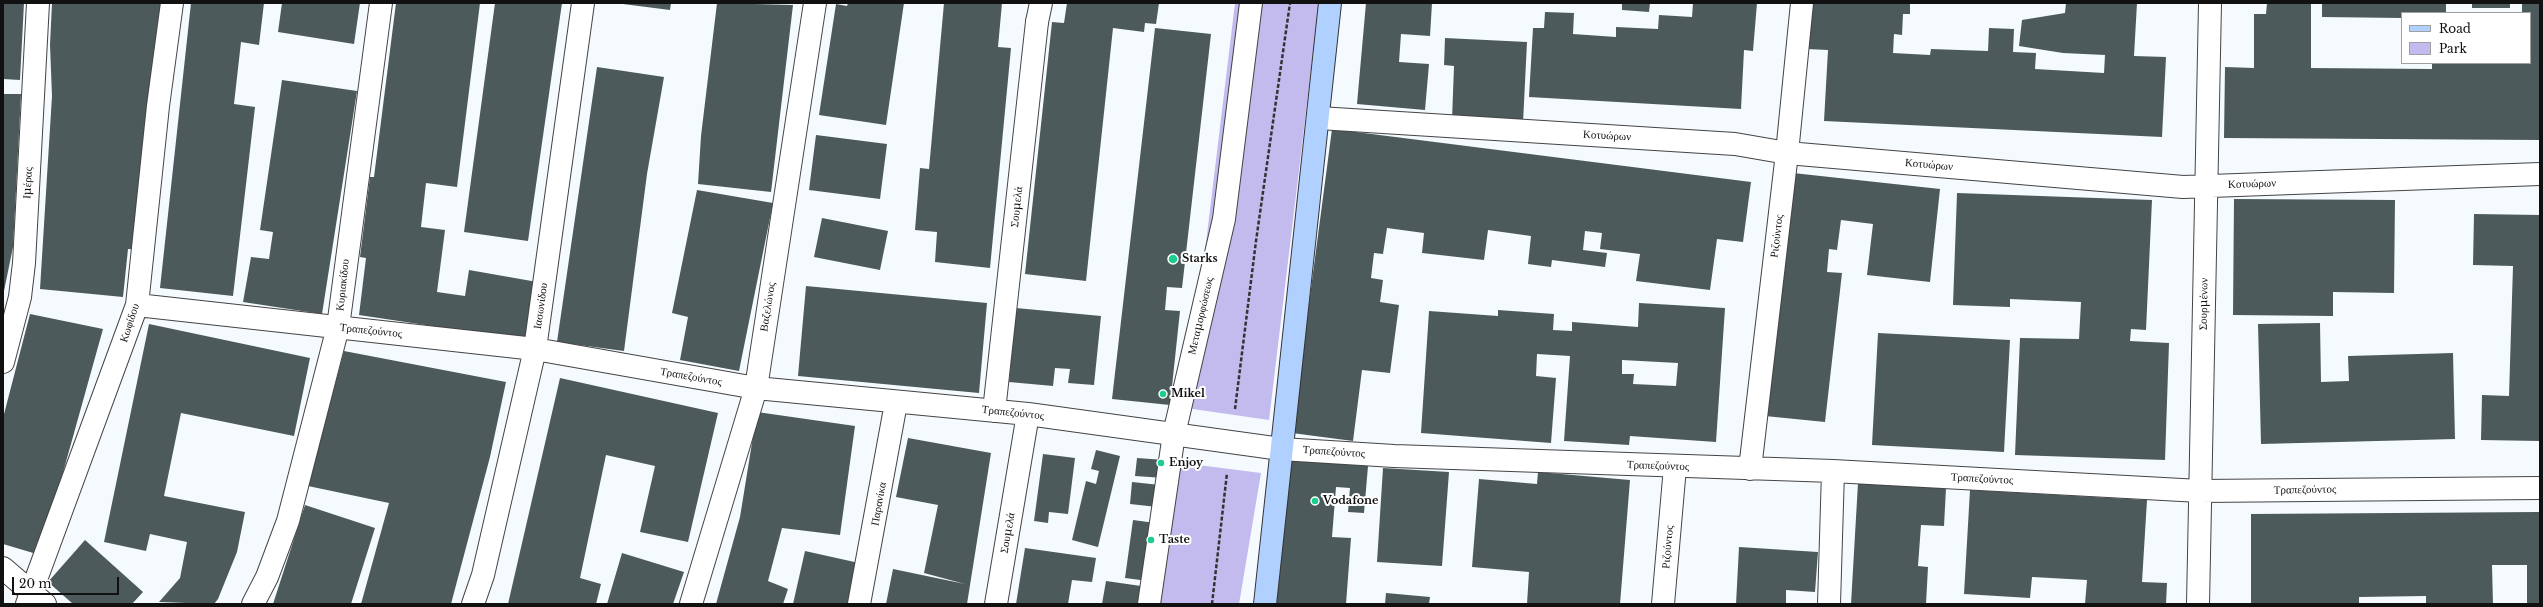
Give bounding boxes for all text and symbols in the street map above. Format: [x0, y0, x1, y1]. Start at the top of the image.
legend [2401, 12, 2531, 64]
text: Road [2439, 21, 2471, 36]
text: Park [2439, 41, 2467, 56]
street label: Κοτυώρων [1583, 128, 1631, 144]
street label: Κοτυώρων [1904, 156, 1954, 174]
street label: Ιμέρας [21, 167, 35, 199]
street label: Κοτυώρων [2228, 177, 2276, 191]
street label: Σουμελά [1008, 186, 1026, 228]
street label: Ριζούντος [1768, 214, 1786, 258]
place label: Starks [1182, 252, 1218, 266]
marker: Starks [1167, 253, 1179, 265]
street label: Κυριακίδου [334, 258, 352, 312]
street label: Μεταμορφώσεως [1186, 276, 1216, 356]
street label: Σουρμένων [2197, 278, 2211, 330]
street label: Βαζελώνος [758, 281, 778, 333]
street label: Ιασωνίδου [531, 282, 551, 330]
street label: Κωφίδου [118, 302, 142, 344]
street label: Τραπεζούντος [339, 321, 403, 341]
street label: Τραπεζούντος [659, 365, 723, 389]
place label: Mikel [1171, 387, 1205, 401]
marker: Mikel [1158, 389, 1168, 399]
street label: Τραπεζούντος [981, 403, 1045, 423]
street label: Τραπεζούντος [1302, 443, 1366, 461]
place label: Enjoy [1169, 456, 1203, 470]
marker: Enjoy [1156, 458, 1166, 468]
street label: Τραπεζούντος [1627, 458, 1689, 474]
street label: Τραπεζούντος [1950, 471, 2014, 487]
street label: Παρανίκα [869, 481, 889, 527]
street label: Τραπεζούντος [2274, 483, 2336, 497]
place label: Vodafone [1323, 494, 1379, 508]
marker: Vodafone [1310, 496, 1320, 506]
street label: Σουμελά [998, 512, 1018, 554]
street label: Ριζούντος [1660, 525, 1676, 569]
place label: Taste [1159, 533, 1190, 547]
marker: Taste [1146, 535, 1156, 545]
scale bar [14, 569, 121, 595]
text: 20 m [19, 576, 51, 591]

